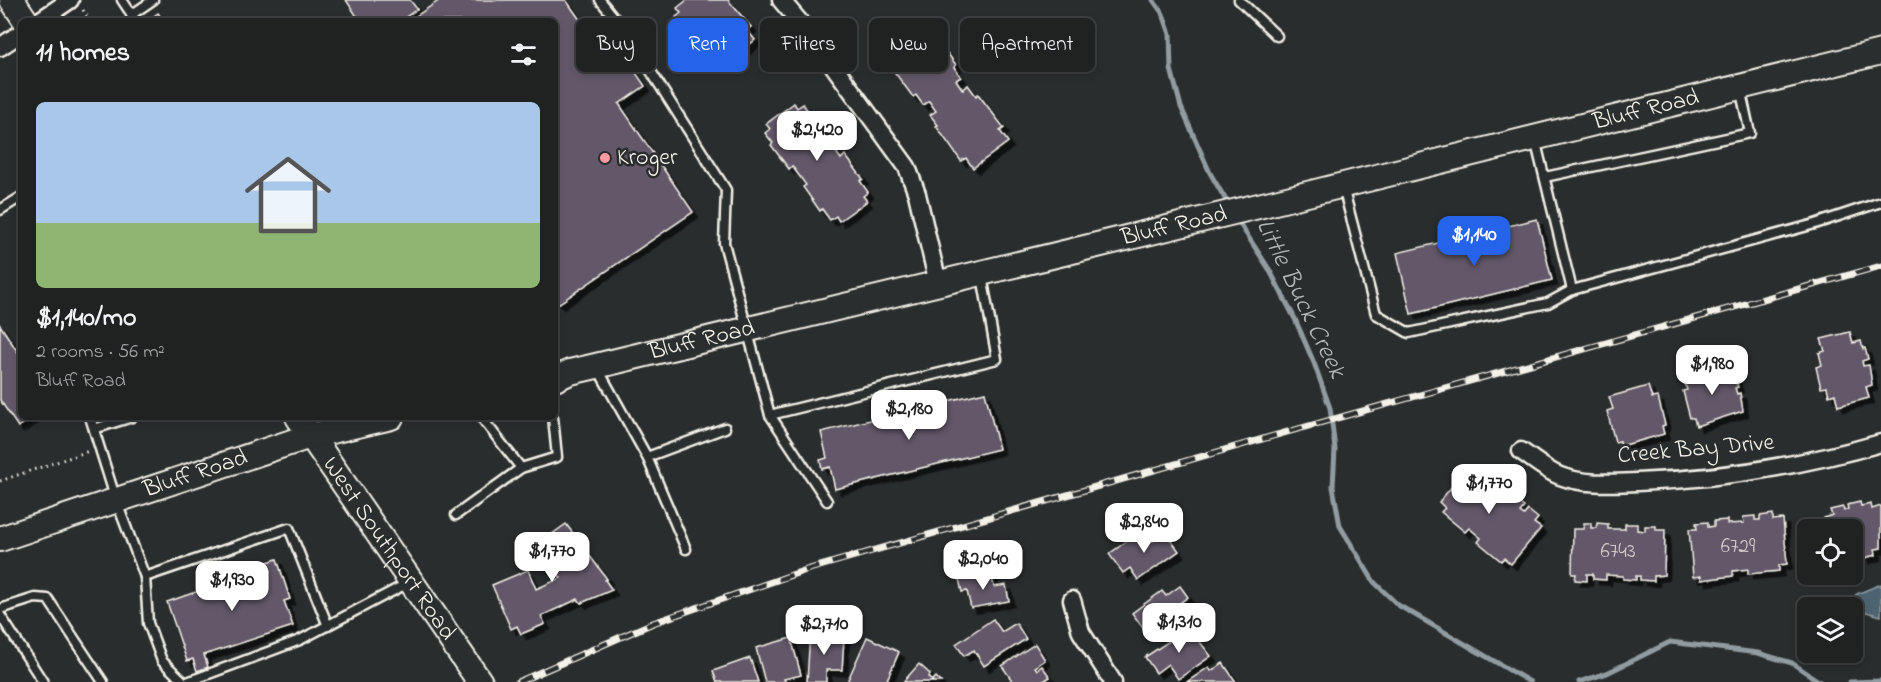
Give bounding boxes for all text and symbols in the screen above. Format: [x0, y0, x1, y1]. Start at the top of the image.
chip: Buy [576, 18, 656, 72]
chip: Rent [668, 18, 748, 72]
chip: Filters [760, 18, 857, 72]
chip: New [869, 18, 948, 72]
chip: Apartment [960, 18, 1095, 72]
text: 11 homes [36, 35, 130, 73]
icon: filters [507, 38, 540, 71]
street label: Bluff Road [1589, 80, 1703, 140]
pin: $2,420 [768, 111, 866, 162]
text: $2,420 [791, 116, 843, 145]
icon: home [234, 141, 342, 249]
place label: Kroger [617, 141, 678, 176]
marker: Kroger [598, 151, 612, 165]
street label: Bluff Road [1117, 197, 1231, 256]
water label: Little Buck Creek [1245, 213, 1356, 387]
pin: $1,140 [1425, 216, 1523, 267]
text: $1,140 [1451, 221, 1497, 250]
text: $1,140/mo [36, 300, 136, 338]
street label: Bluff Road [644, 311, 759, 370]
text: 2 rooms · 56 m² [36, 338, 165, 367]
pin: $1,980 [1663, 345, 1761, 396]
text: $1,980 [1690, 350, 1734, 379]
text: Bluff Road [36, 367, 126, 396]
pin: $2,180 [860, 390, 958, 441]
text: $2,180 [885, 395, 933, 424]
street label: Creek Bay Drive [1616, 426, 1776, 475]
street label: Bluff Road [138, 440, 253, 508]
street label: West Southport Road [313, 450, 464, 648]
pin: $1,770 [1440, 464, 1538, 515]
text: $1,770 [1465, 469, 1513, 498]
pin: $2,840 [1095, 503, 1193, 554]
text: $2,840 [1119, 508, 1169, 537]
map controls [1797, 519, 1863, 663]
button: locate [1797, 519, 1863, 585]
pin: $1,770 [503, 532, 601, 583]
house number: 6729 [1721, 532, 1756, 562]
text: $1,770 [528, 537, 576, 566]
house number: 6743 [1600, 537, 1636, 567]
pin: $2,040 [934, 540, 1032, 591]
text: $2,040 [958, 545, 1009, 574]
pin: $1,930 [183, 561, 281, 612]
text: $1,930 [210, 566, 254, 595]
button: layers [1797, 597, 1863, 663]
pin: $1,310 [1130, 603, 1228, 654]
pin: $2,710 [775, 605, 873, 656]
text: $1,310 [1156, 608, 1202, 637]
text: $2,710 [800, 610, 848, 639]

